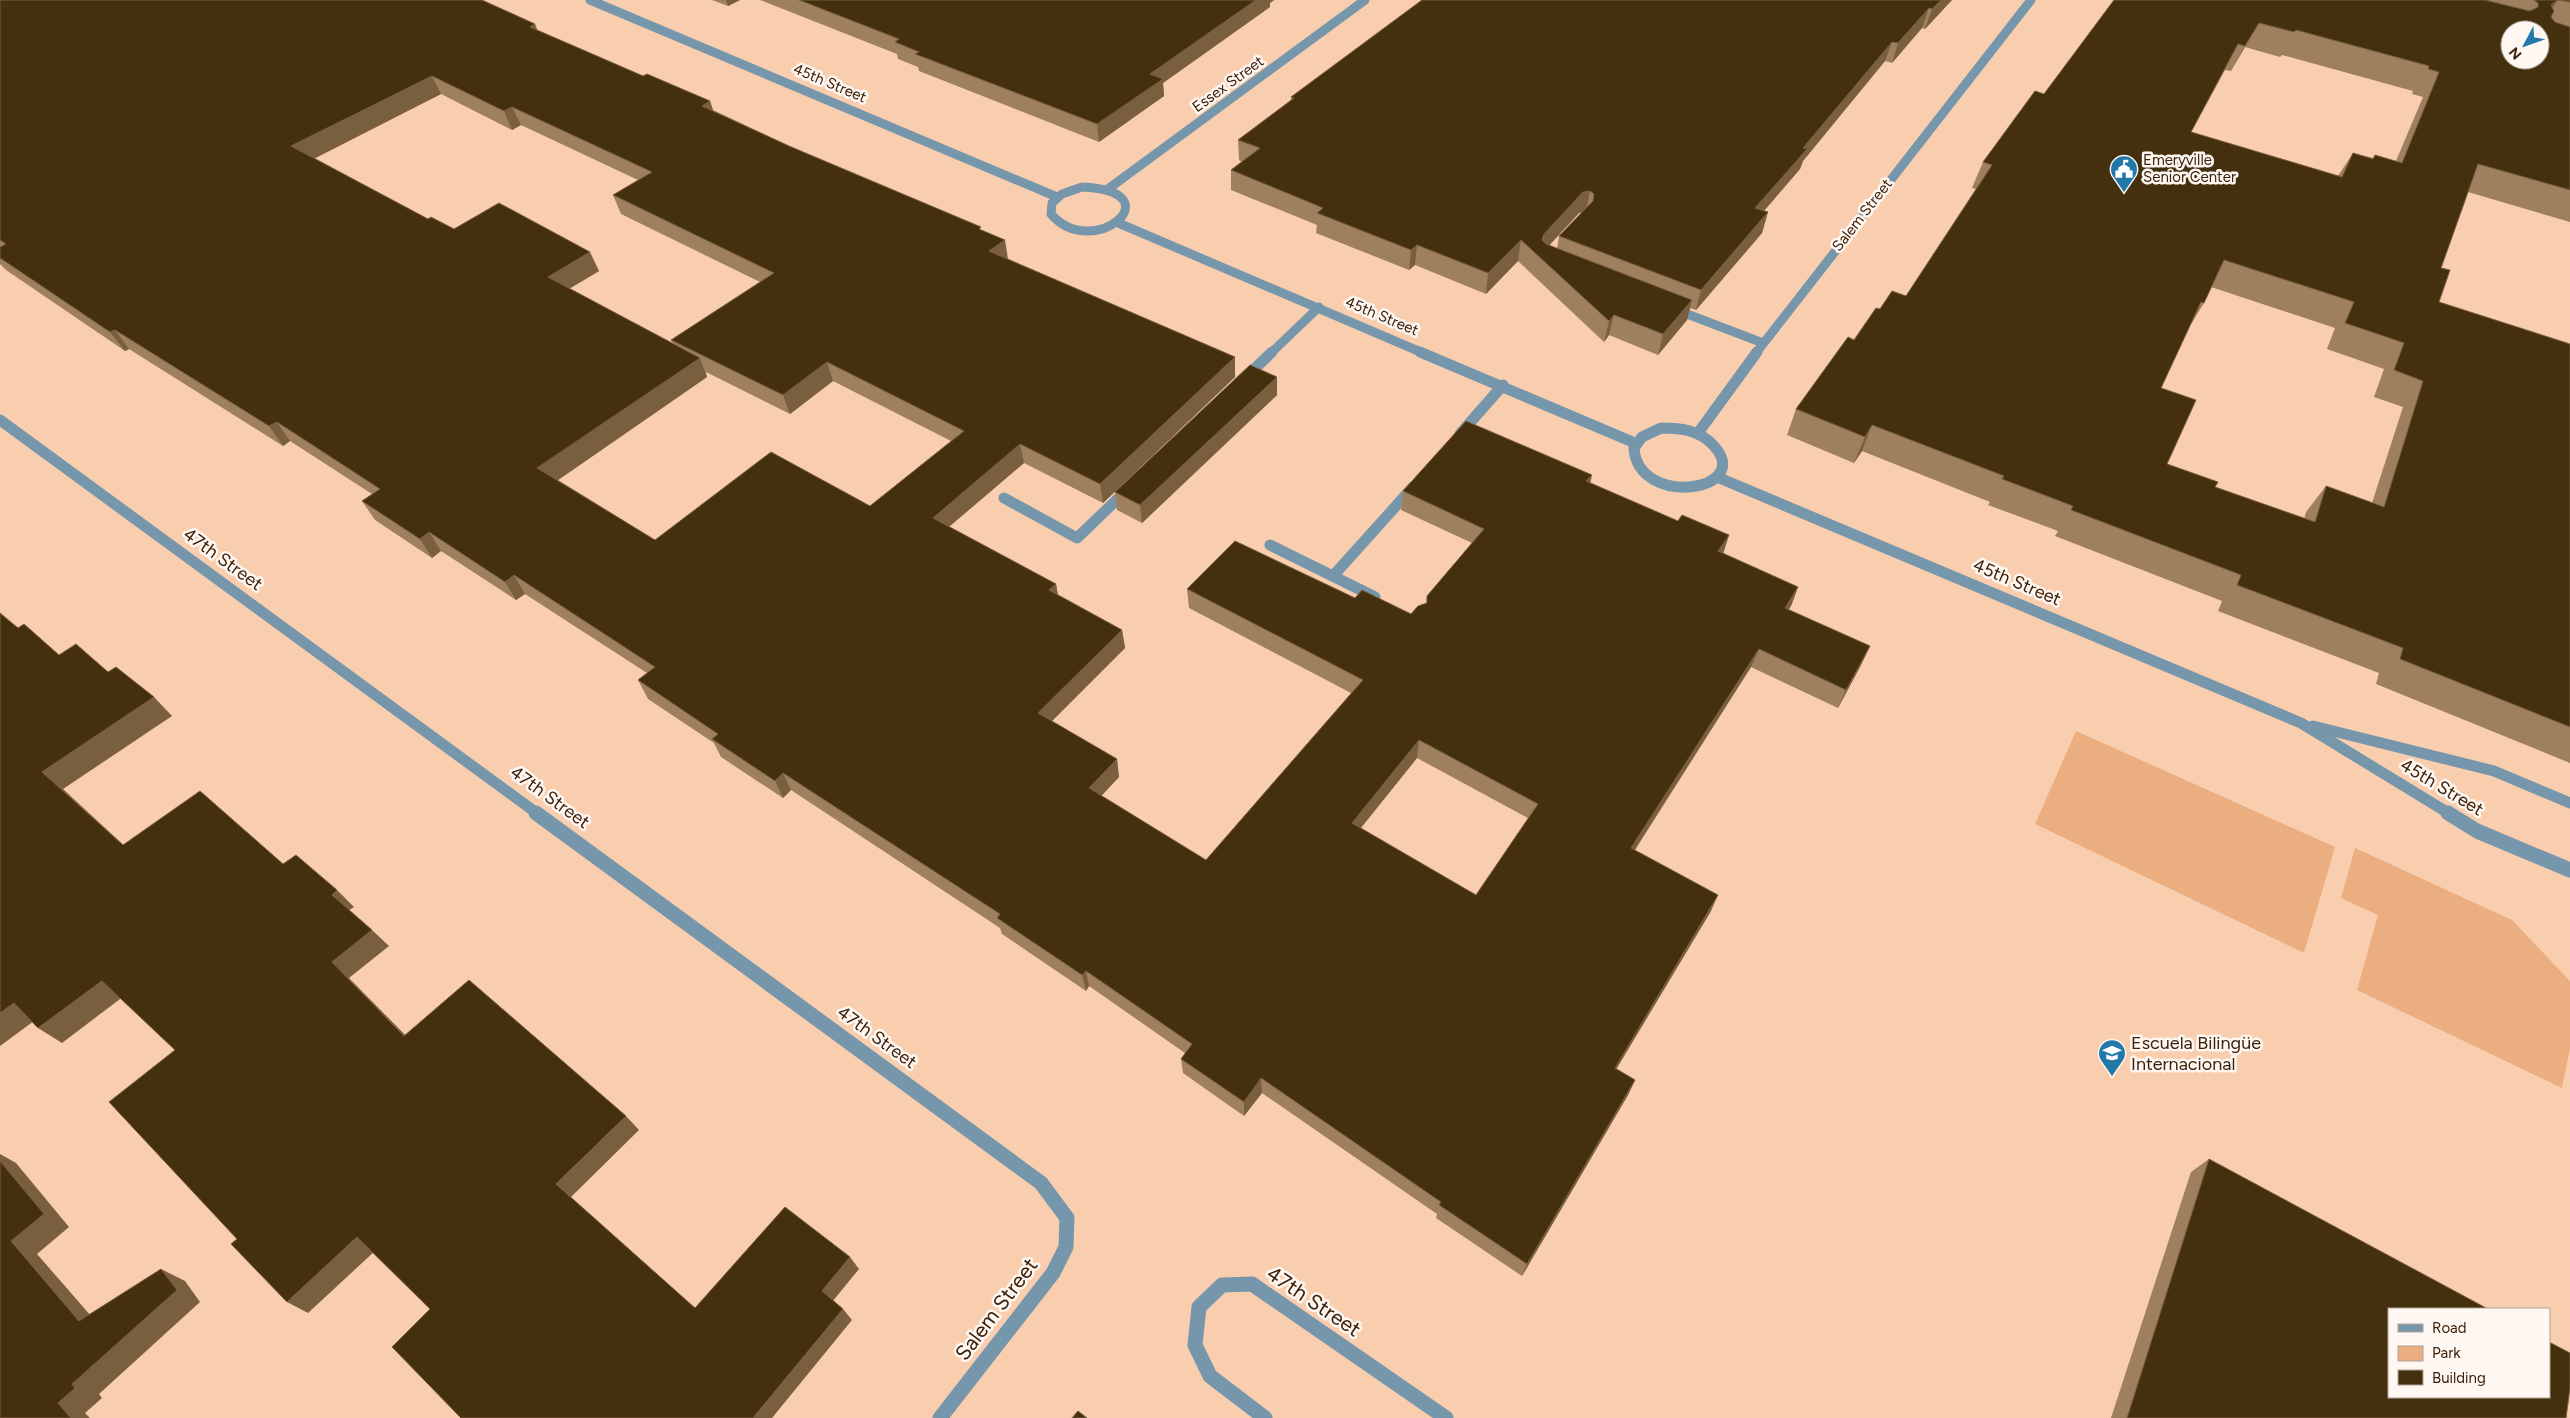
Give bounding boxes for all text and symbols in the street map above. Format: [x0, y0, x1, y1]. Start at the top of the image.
north arrow [2500, 20, 2550, 70]
text: N [2506, 44, 2526, 63]
street label: Essex Street [1189, 52, 1267, 116]
street label: 45th Street [791, 60, 870, 107]
place label: Emeryville Senior Center [2143, 151, 2236, 186]
public building icon: Emeryville Senior Center [2109, 154, 2139, 193]
street label: Salem Street [1828, 175, 1896, 255]
street label: 45th Street [1343, 293, 1422, 340]
street label: 47th Street [179, 523, 267, 595]
street label: 45th Street [1970, 554, 2064, 610]
street label: 45th Street [2396, 754, 2488, 821]
street label: 47th Street [506, 761, 594, 833]
street label: 47th Street [833, 1001, 921, 1073]
place label: Escuela Bilingüe Internacional [2131, 1032, 2261, 1075]
school or university icon: Escuela Bilingüe Internacional [2097, 1038, 2127, 1077]
street label: Salem Street [949, 1253, 1043, 1365]
street label: 47th Street [1262, 1260, 1366, 1342]
legend [2388, 1308, 2550, 1398]
text: Road [2432, 1319, 2467, 1337]
text: Park [2432, 1344, 2461, 1362]
text: Building [2432, 1369, 2486, 1387]

